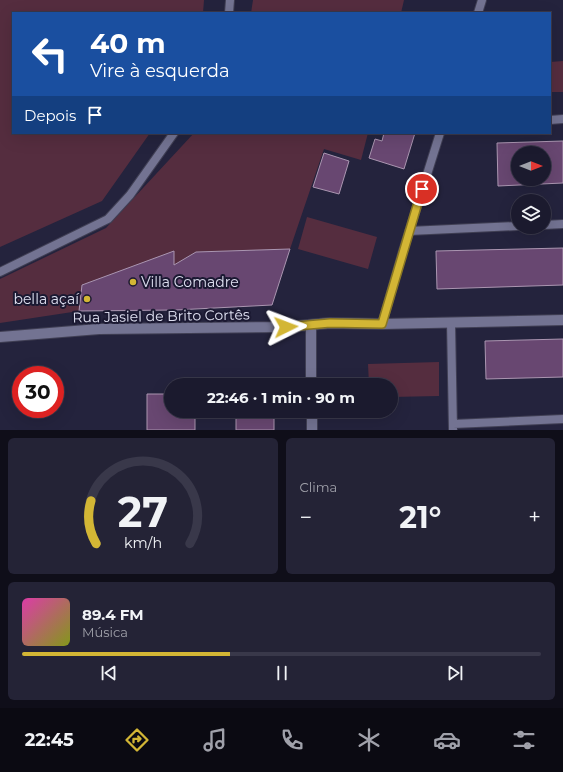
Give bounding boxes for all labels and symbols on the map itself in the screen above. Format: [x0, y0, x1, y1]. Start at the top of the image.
north arrow [511, 146, 551, 186]
pin [405, 172, 439, 206]
place label: Villa Comadre [141, 273, 239, 291]
marker: Villa Comadre [128, 277, 138, 287]
place label: bella açaí [13, 290, 80, 308]
marker: bella açaí [82, 294, 92, 304]
street label: Rua Jasiel de Brito Cortês [72, 305, 250, 327]
position arrow [265, 306, 307, 348]
speed limit sign: 30 [12, 366, 64, 418]

